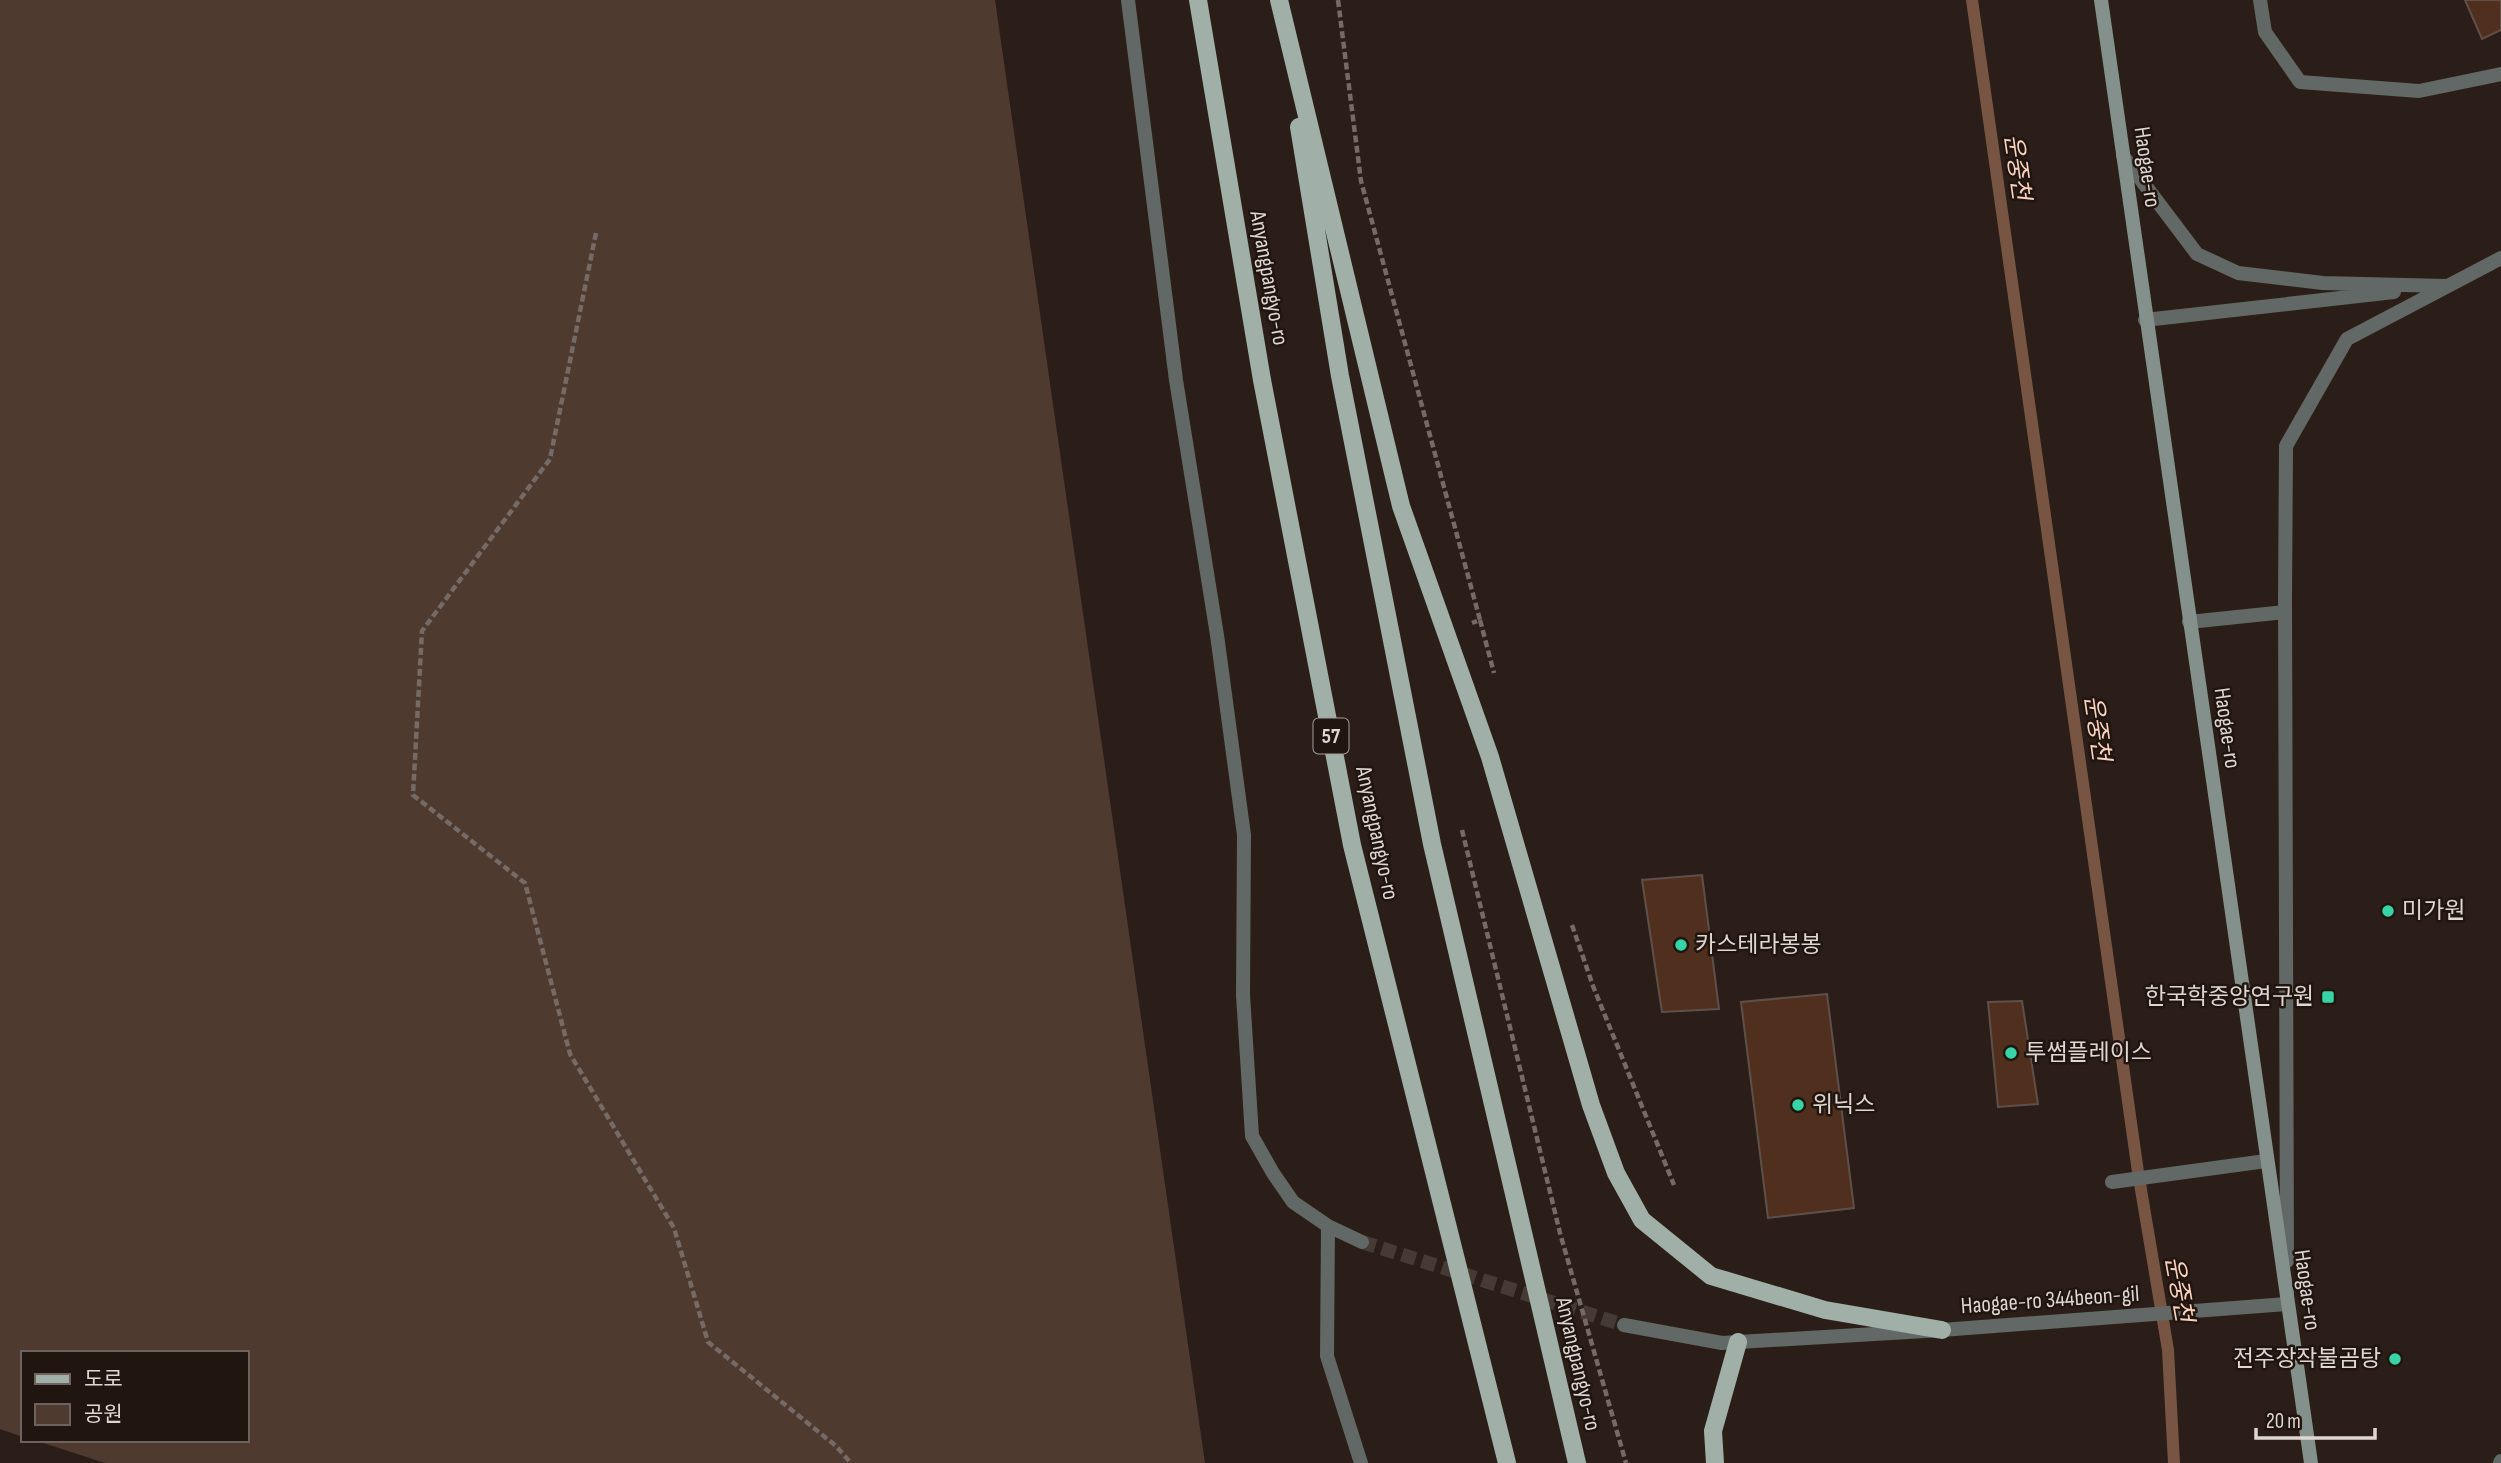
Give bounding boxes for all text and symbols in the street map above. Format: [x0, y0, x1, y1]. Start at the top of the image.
street label: Haogae-ro [2127, 125, 2167, 209]
water label: 운중천 [1998, 132, 2036, 205]
street label: Anyangpangyo-ro [1243, 208, 1295, 347]
street label: Haogae-ro [2207, 686, 2247, 770]
water label: 운중천 [2078, 693, 2116, 766]
road number: 57 [1314, 718, 1348, 754]
street label: Anyangpangyo-ro [1349, 763, 1405, 902]
place label: 미가원 [2402, 897, 2465, 925]
marker: 미가원 [2380, 903, 2396, 919]
place label: 카스테라봉봉 [1695, 931, 1822, 959]
marker: 카스테라봉봉 [1673, 937, 1689, 953]
place label: 한국학중앙연구원 [2145, 983, 2314, 1011]
marker: 한국학중앙연구원 [2320, 989, 2336, 1005]
place label: 투썸플레이스 [2025, 1039, 2152, 1067]
marker: 투썸플레이스 [2003, 1045, 2019, 1061]
place label: 위닉스 [1812, 1091, 1875, 1119]
marker: 위닉스 [1790, 1097, 1806, 1113]
street label: Haogae-ro [2287, 1248, 2327, 1332]
water label: 운중천 [2159, 1254, 2200, 1327]
street label: Haogae-ro 344beon-gil [1960, 1280, 2140, 1320]
street label: Anyangpangyo-ro [1549, 1294, 1607, 1433]
place label: 전주장작불곰탕 [2233, 1345, 2381, 1373]
legend [21, 1351, 248, 1442]
marker: 전주장작불곰탕 [2387, 1351, 2403, 1367]
text: 도로 [84, 1367, 123, 1392]
scale bar [2256, 1396, 2375, 1440]
text: 공원 [84, 1402, 123, 1427]
text: 20 m [2266, 1409, 2301, 1434]

